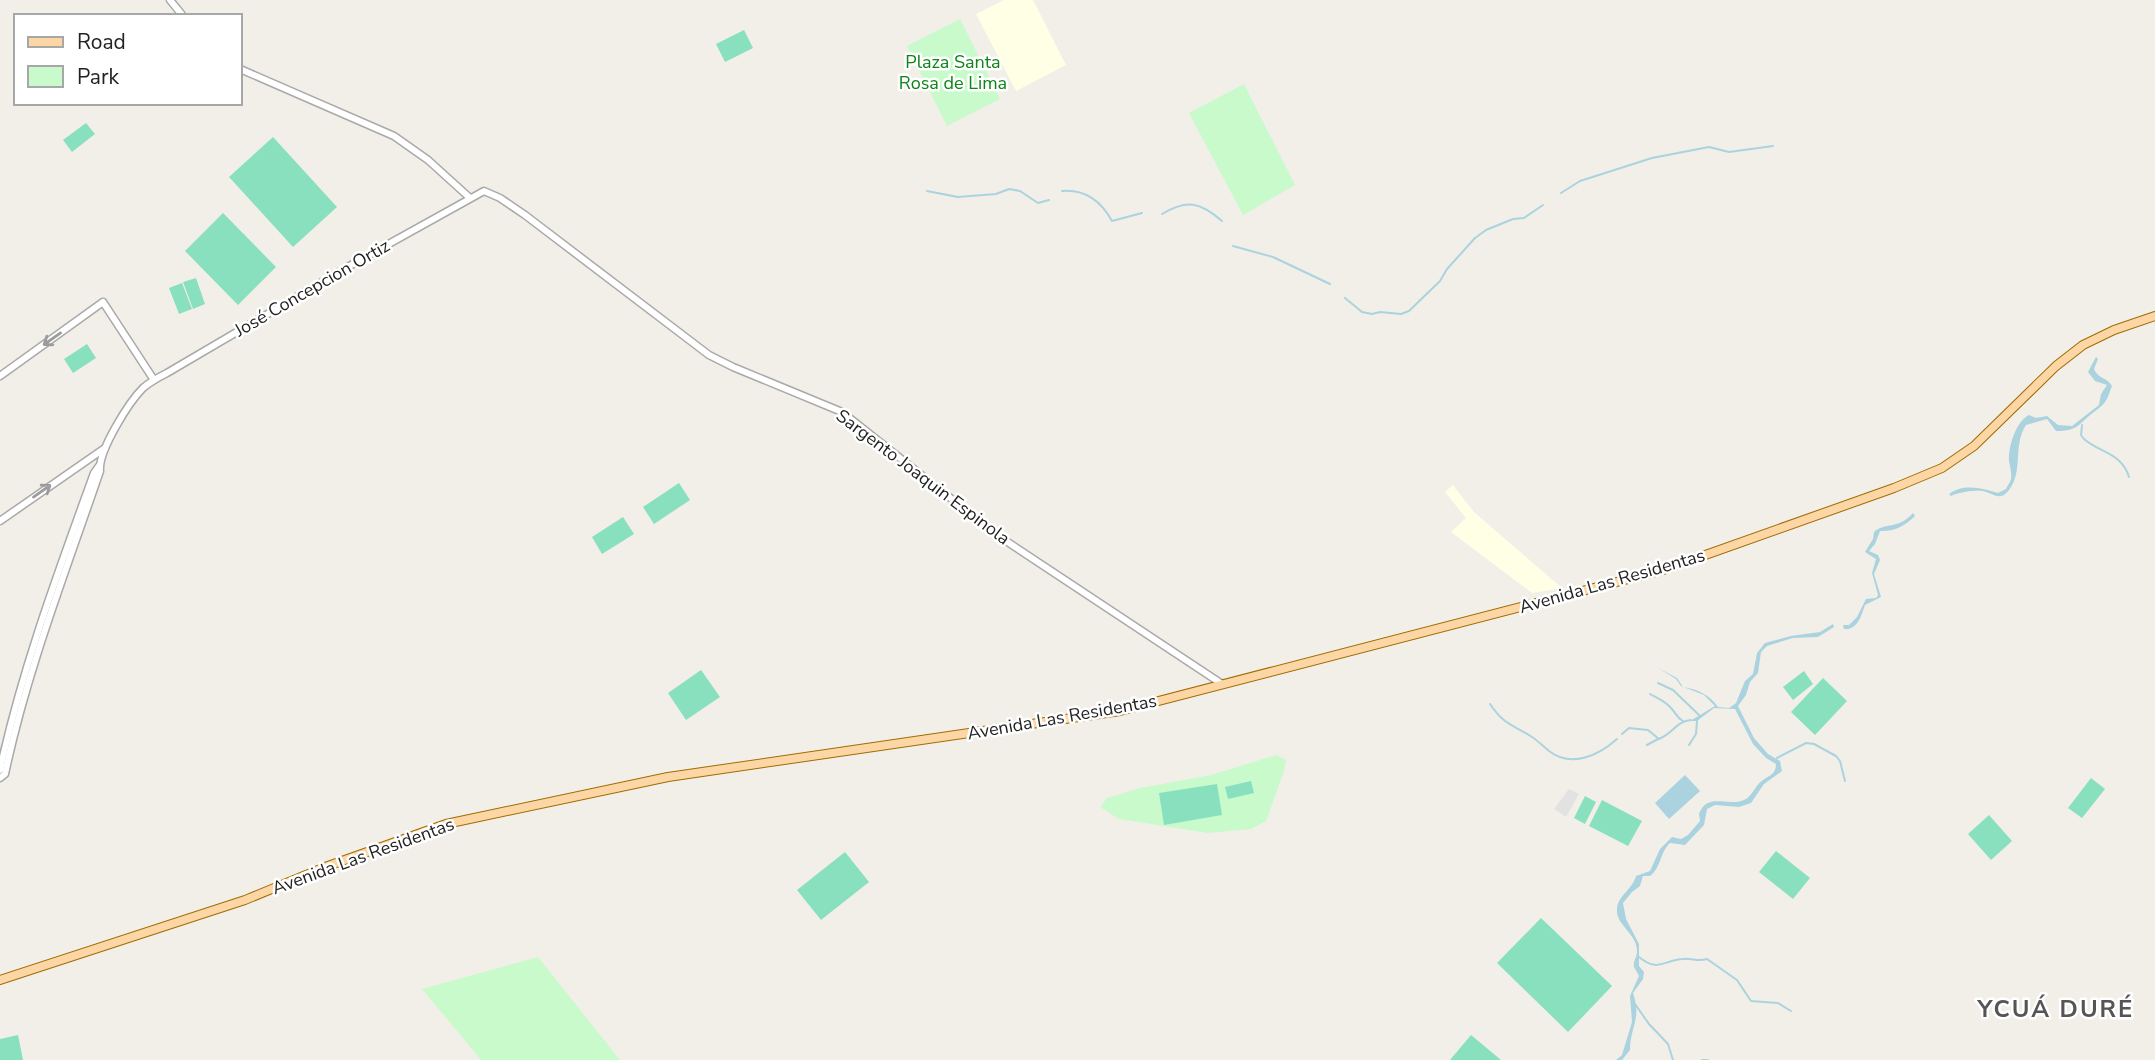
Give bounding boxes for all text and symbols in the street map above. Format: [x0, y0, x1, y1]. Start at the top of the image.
legend [14, 14, 242, 105]
text: Road [77, 28, 126, 56]
park label: Plaza Santa Rosa de Lima [899, 50, 1007, 95]
text: Park [77, 63, 119, 91]
street label: José Concepcion Ortiz [229, 234, 394, 343]
one-way arrow [43, 332, 62, 346]
street label: Sargento Joaquin Espinola [831, 404, 1015, 550]
one-way arrow [32, 484, 51, 498]
street label: Avenida Las Residentas [1516, 543, 1708, 619]
street label: Avenida Las Residentas [965, 689, 1159, 745]
street label: Avenida Las Residentas [269, 812, 457, 900]
district label: YCUÁ DURÉ [1977, 993, 2134, 1025]

